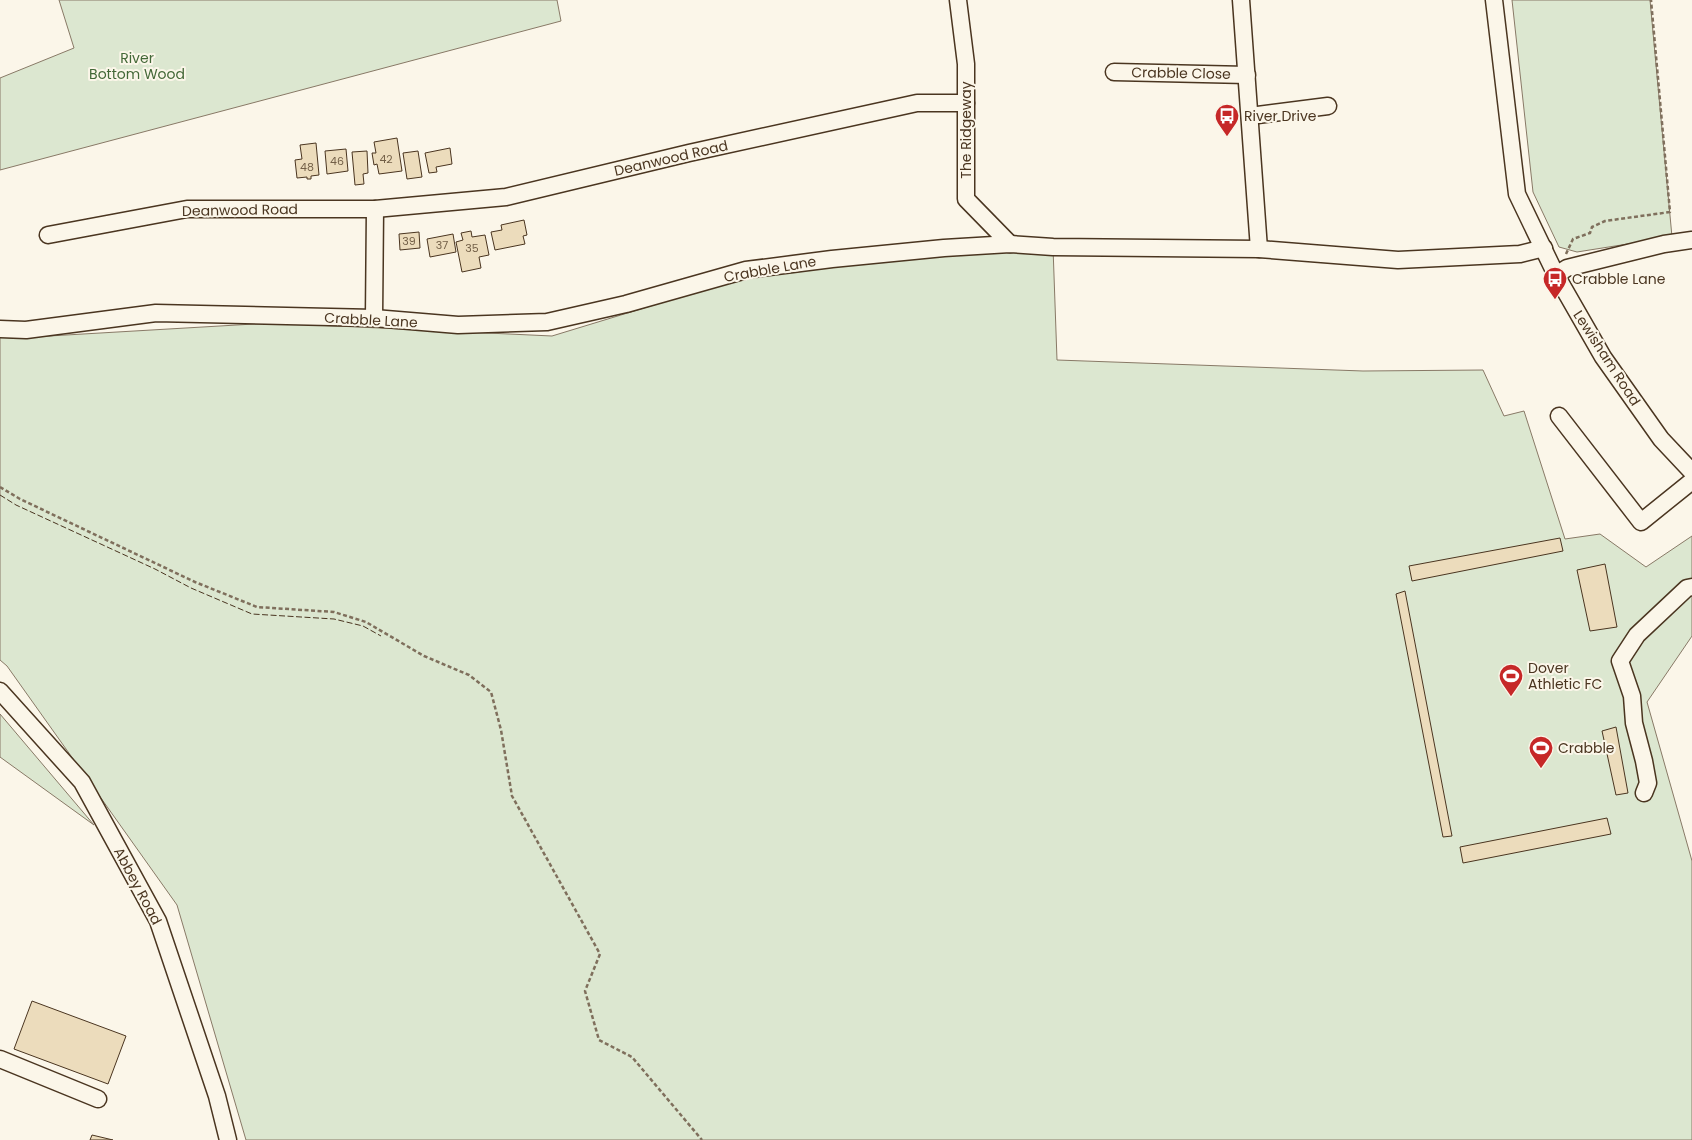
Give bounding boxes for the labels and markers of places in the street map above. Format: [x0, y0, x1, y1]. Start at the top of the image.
bus stop icon: River Drive [1214, 103, 1240, 137]
place label: River Drive [1244, 106, 1317, 126]
bus stop icon: Crabble Lane [1542, 266, 1568, 300]
place label: Crabble Lane [1572, 269, 1666, 289]
place label: Dover Athletic FC [1528, 658, 1602, 694]
sports icon: Dover Athletic FC [1498, 663, 1524, 697]
sports icon: Crabble [1528, 735, 1554, 769]
place label: Crabble [1558, 738, 1615, 758]

